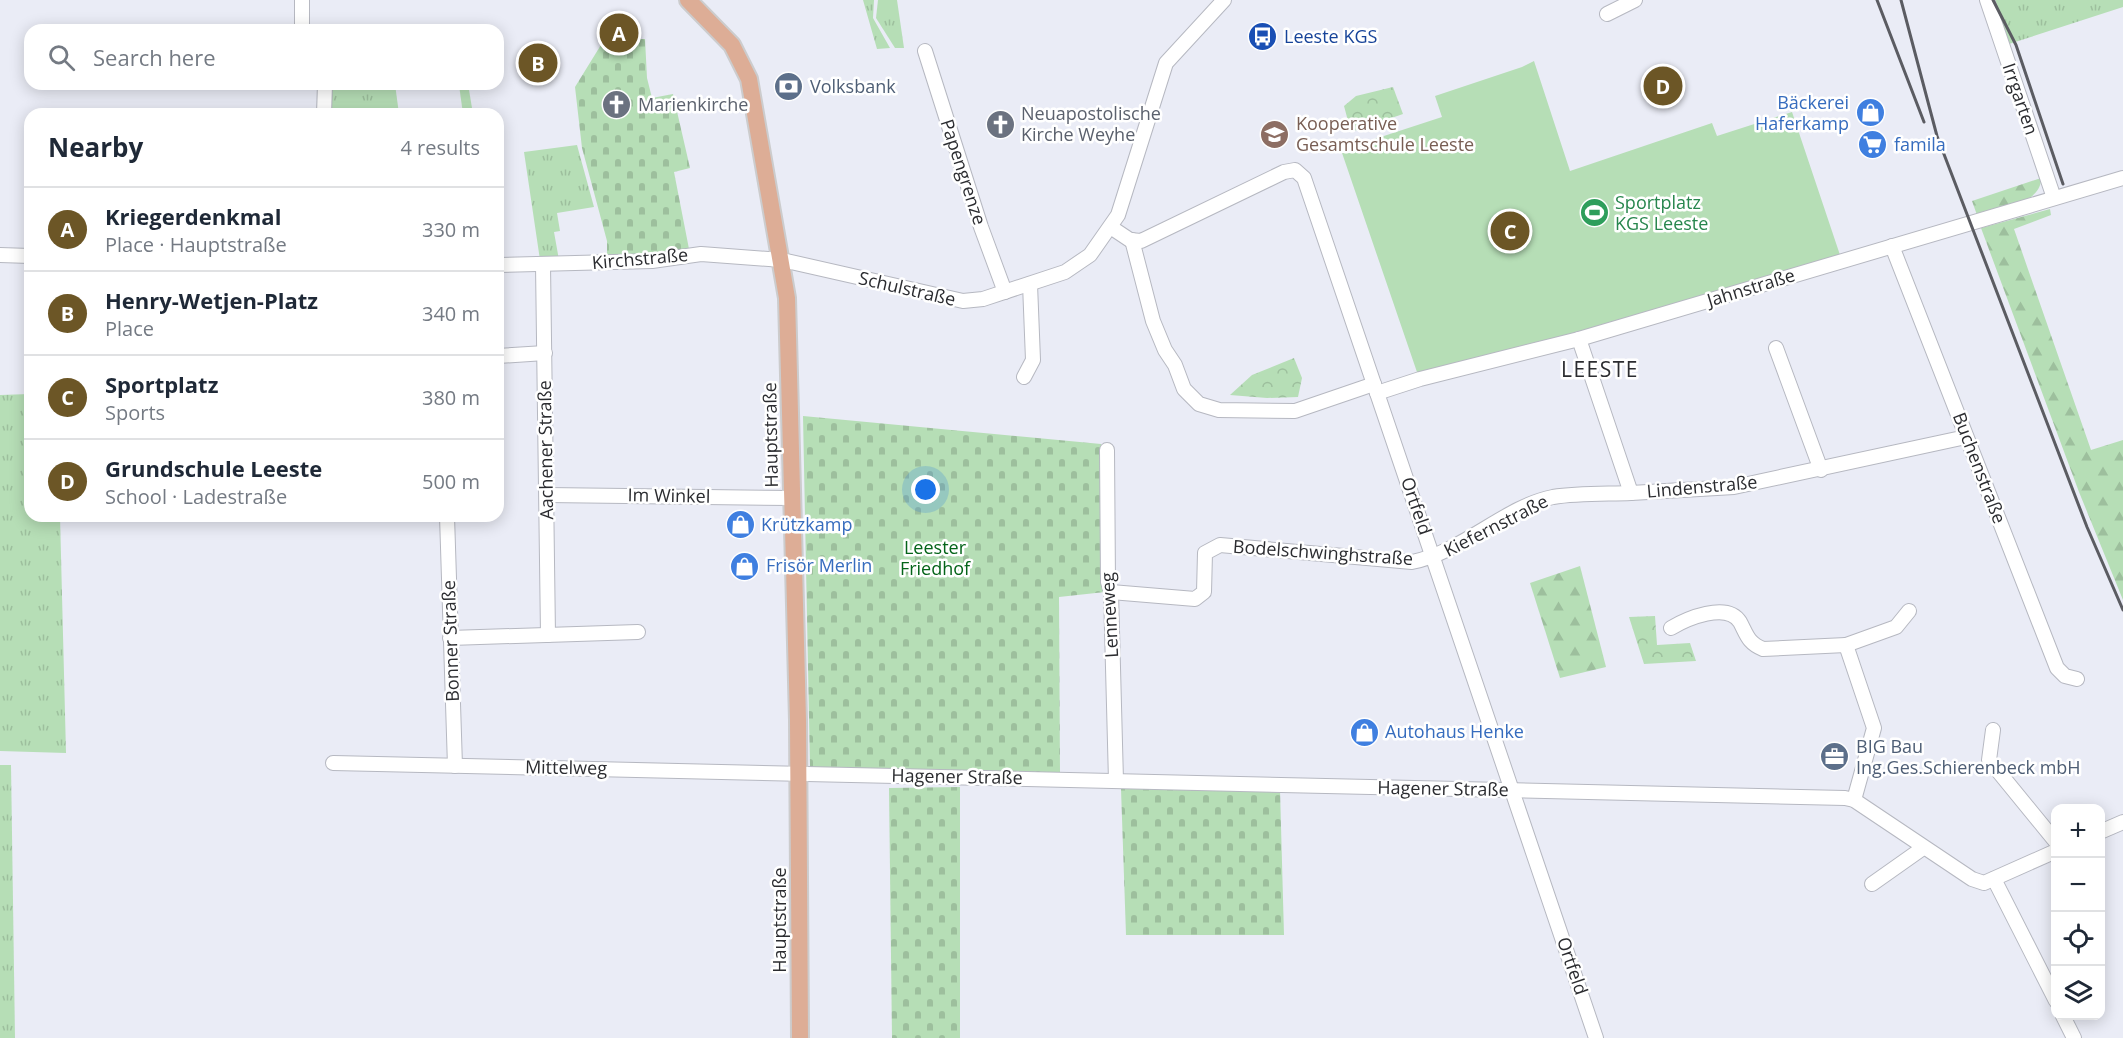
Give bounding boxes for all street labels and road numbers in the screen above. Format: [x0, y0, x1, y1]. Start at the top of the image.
street label: Irrgarten [1997, 60, 2044, 138]
street label: Papengrenze [936, 116, 992, 228]
street label: Kirchstraße [591, 242, 689, 274]
street label: Jahnstraße [1702, 262, 1798, 312]
street label: Schulstraße [856, 265, 958, 311]
street label: Aachener Straße [532, 380, 558, 520]
street label: Hauptstraße [757, 382, 783, 488]
street label: Buchenstraße [1948, 409, 2012, 527]
street label: Lindenstraße [1646, 469, 1758, 503]
street label: Ortfeld [1396, 474, 1438, 538]
street label: Im Winkel [627, 482, 711, 508]
street label: Kiefernstraße [1439, 489, 1552, 562]
street label: Bodelschwinghstraße [1232, 534, 1414, 570]
street label: Lenneweg [1095, 572, 1123, 658]
street label: Bonner Straße [436, 580, 464, 702]
street label: Mittelweg [525, 754, 607, 780]
street label: Hagener Straße [891, 763, 1023, 789]
street label: Hagener Straße [1377, 775, 1509, 801]
street label: Hauptstraße [767, 867, 791, 973]
street label: Ortfeld [1552, 934, 1594, 998]

